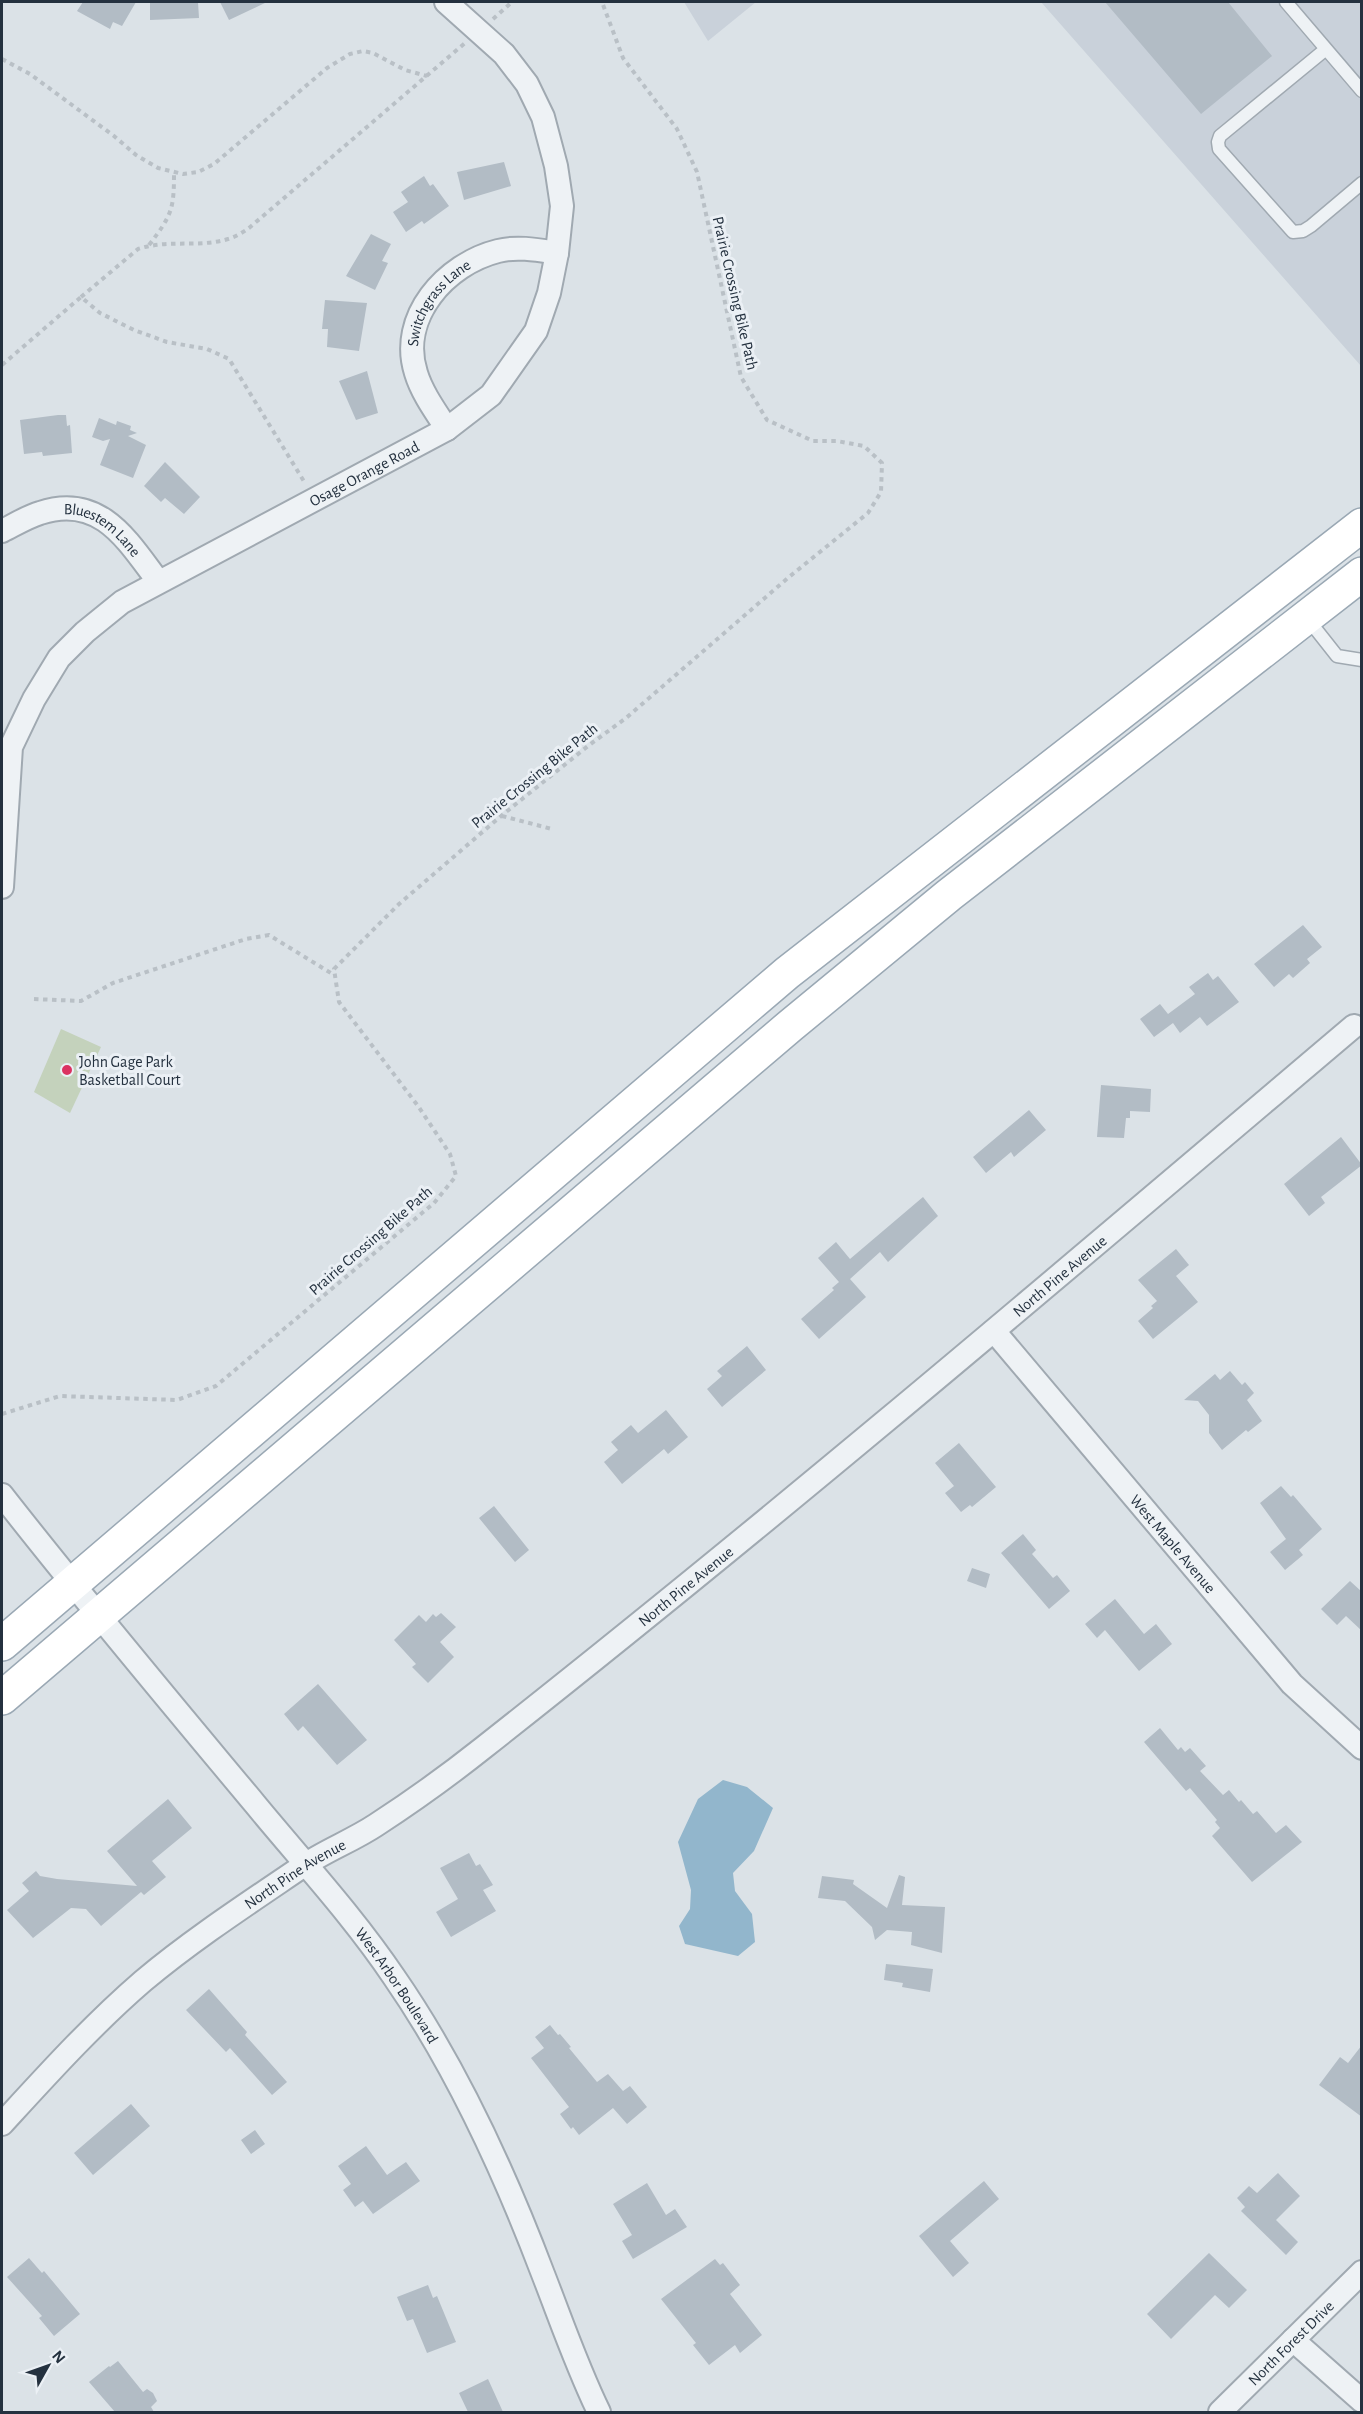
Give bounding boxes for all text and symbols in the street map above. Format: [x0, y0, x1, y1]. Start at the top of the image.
street label: Prairie Crossing Bike Path [710, 215, 760, 372]
street label: Switchgrass Lane [405, 257, 474, 347]
street label: Osage Orange Road [307, 438, 422, 510]
street label: Bluestem Lane [64, 501, 144, 560]
street label: Prairie Crossing Bike Path [469, 720, 601, 831]
place label: John Gage Park Basketball Court [79, 1054, 181, 1088]
marker: John Gage Park Basketball Court [60, 1063, 74, 1077]
street label: Prairie Crossing Bike Path [306, 1183, 435, 1298]
street label: North Pine Avenue [1010, 1232, 1110, 1320]
street label: West Maple Avenue [1127, 1492, 1218, 1596]
street label: North Pine Avenue [636, 1544, 736, 1630]
street label: North Pine Avenue [242, 1837, 348, 1912]
street label: West Arbor Boulevard [352, 1925, 441, 2046]
street label: North Forest Drive [1245, 2298, 1337, 2389]
north arrow [18, 2336, 78, 2396]
text: N [49, 2348, 68, 2366]

